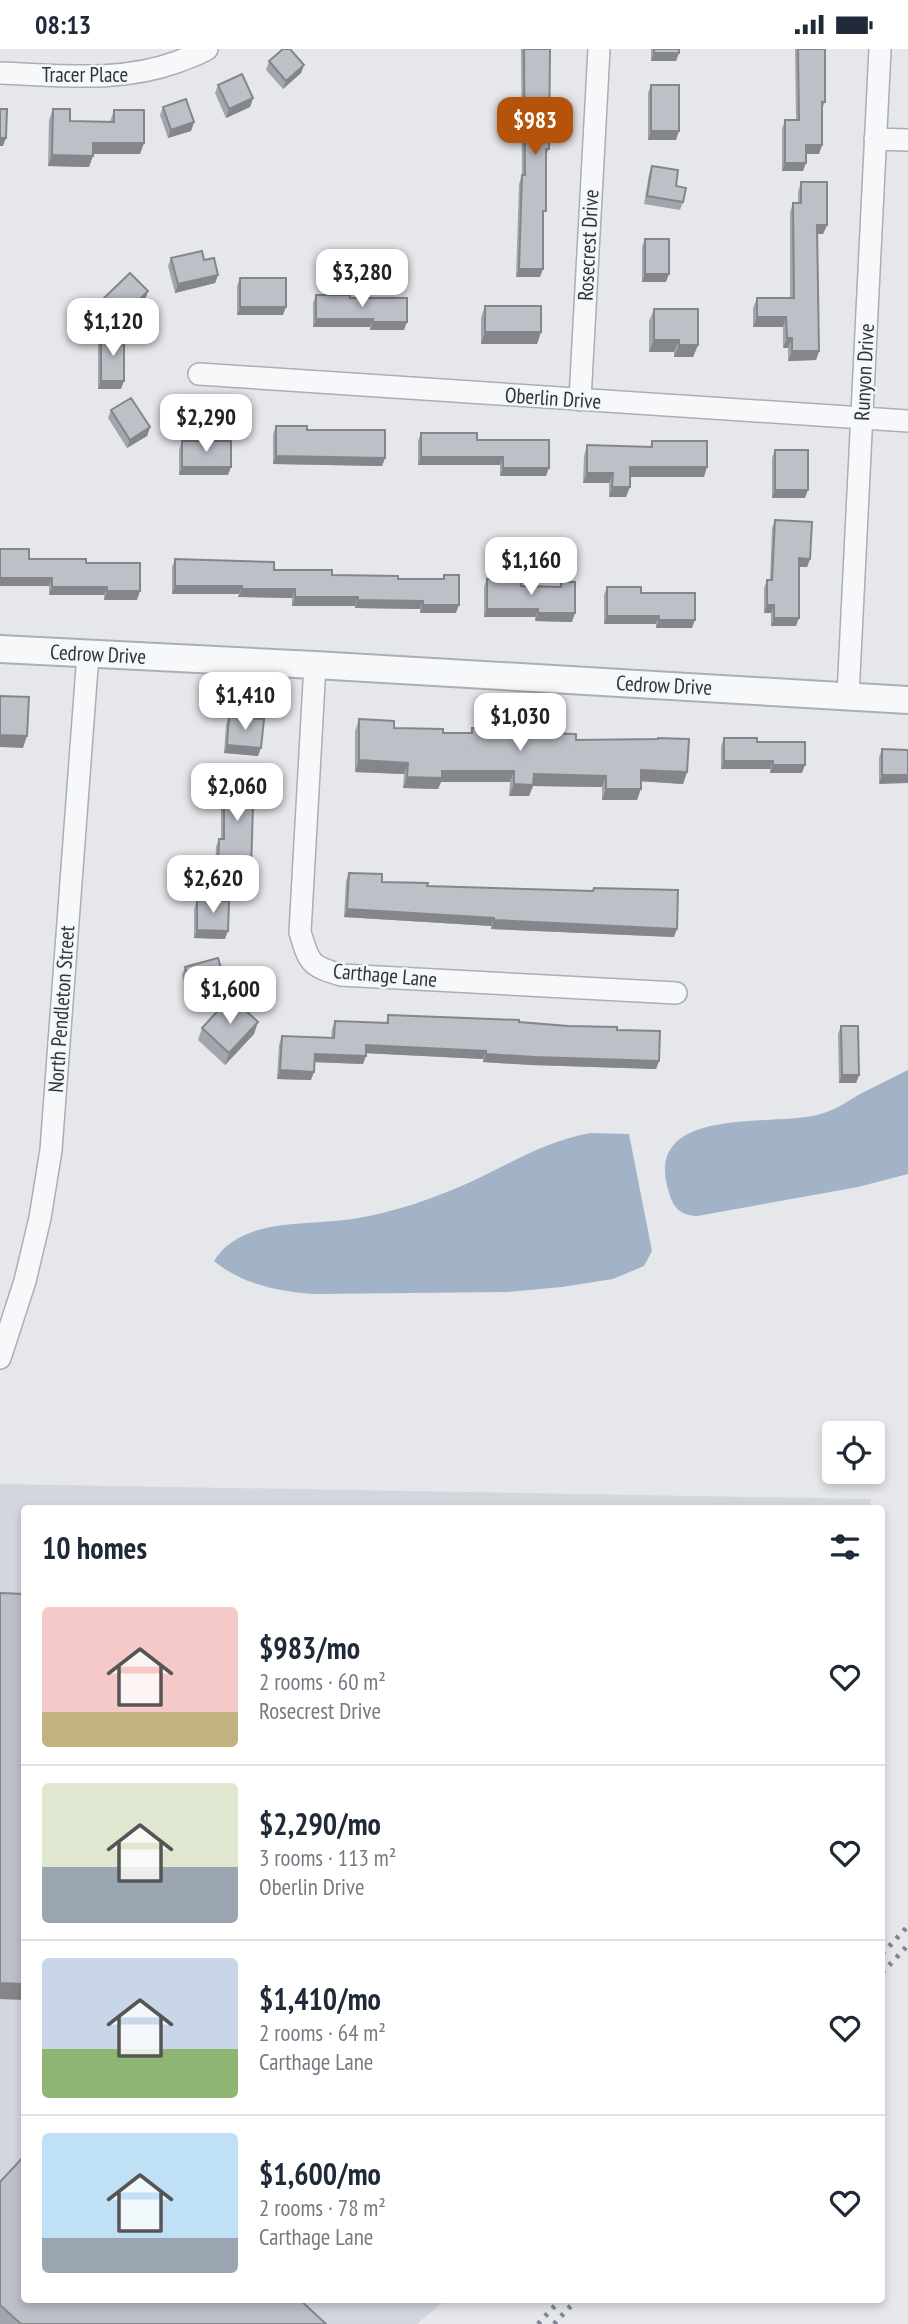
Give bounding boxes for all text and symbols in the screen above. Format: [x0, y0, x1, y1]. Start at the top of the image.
text: 08:13 [35, 8, 91, 41]
street label: Tracer Place [42, 61, 128, 88]
pin: $983 [494, 97, 576, 157]
text: $983 [513, 105, 557, 134]
street label: Rosecrest Drive [572, 189, 604, 301]
pin: $3,280 [305, 250, 419, 309]
text: $3,280 [332, 257, 392, 286]
pin: $1,120 [56, 299, 170, 358]
text: $1,120 [83, 306, 143, 335]
street label: Runyon Drive [848, 323, 880, 421]
street label: Oberlin Drive [504, 381, 602, 415]
pin: $2,290 [149, 395, 263, 454]
text: $2,290 [176, 402, 236, 431]
pin: $1,160 [474, 538, 588, 597]
text: $1,160 [501, 545, 561, 574]
street label: Cedrow Drive [49, 638, 147, 670]
street label: Cedrow Drive [615, 669, 713, 701]
pin: $1,410 [188, 673, 302, 732]
text: $1,410 [215, 680, 275, 709]
pin: $1,030 [463, 693, 577, 753]
text: $1,030 [490, 701, 550, 730]
pin: $2,060 [180, 763, 294, 823]
text: $2,060 [207, 771, 267, 800]
pin: $2,620 [156, 855, 270, 915]
text: $2,620 [183, 863, 243, 892]
street label: North Pendleton Street [42, 924, 80, 1093]
street label: Carthage Lane [332, 957, 438, 993]
pin: $1,600 [173, 967, 287, 1026]
text: $1,600 [200, 974, 260, 1003]
map controls [822, 1421, 885, 1484]
button: locate [822, 1421, 885, 1484]
text: 10 homes [42, 1528, 147, 1567]
icon: filters [826, 1528, 864, 1566]
text: $983/mo [259, 1628, 360, 1667]
icon: home [98, 1635, 182, 1719]
icon: heart [826, 1658, 864, 1696]
text: 2 rooms · 60 m² [259, 1667, 386, 1696]
text: Rosecrest Drive [259, 1696, 381, 1725]
text: $2,290/mo [259, 1804, 381, 1843]
icon: home [98, 1811, 182, 1895]
icon: heart [826, 1834, 864, 1872]
text: 3 rooms · 113 m² [259, 1843, 396, 1872]
text: Oberlin Drive [259, 1872, 365, 1901]
text: $1,410/mo [259, 1979, 381, 2018]
icon: home [98, 1986, 182, 2070]
icon: heart [826, 2009, 864, 2047]
text: 2 rooms · 64 m² [259, 2018, 386, 2047]
text: Carthage Lane [259, 2047, 373, 2076]
text: $1,600/mo [259, 2154, 381, 2193]
icon: home [98, 2161, 182, 2245]
icon: heart [826, 2184, 864, 2222]
text: 2 rooms · 78 m² [259, 2193, 386, 2222]
text: Carthage Lane [259, 2222, 373, 2251]

